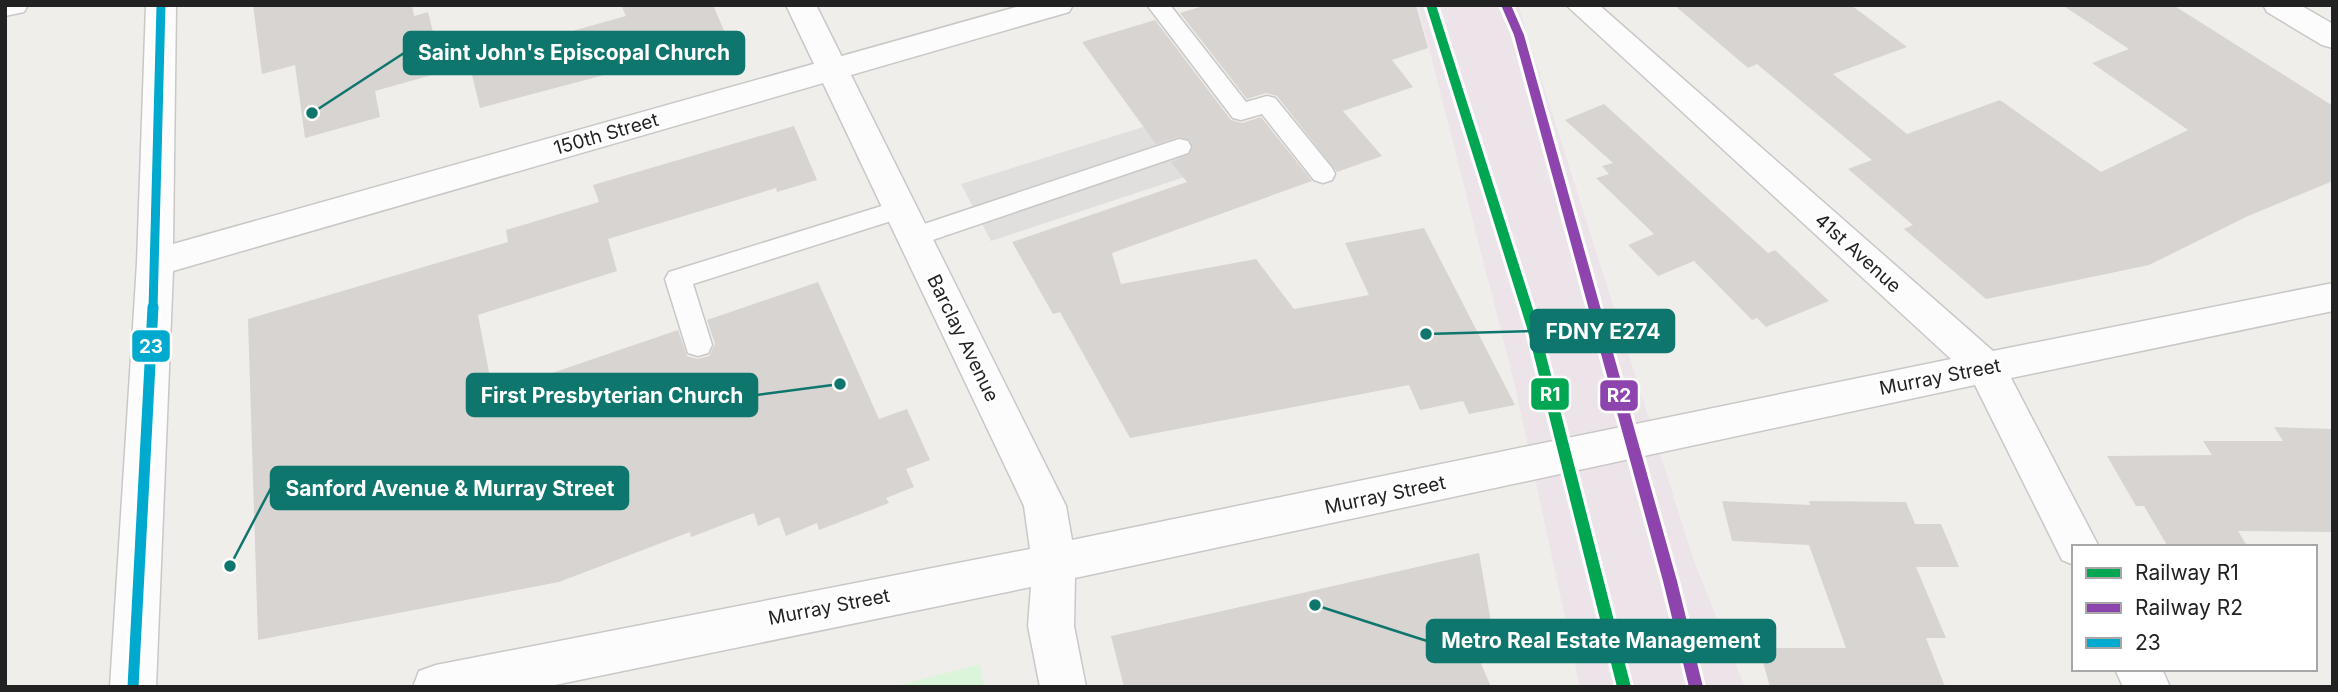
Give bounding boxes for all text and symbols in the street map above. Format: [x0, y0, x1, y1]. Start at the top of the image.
callout: Saint John's Episcopal Church [404, 32, 744, 74]
text: Saint John's Episcopal Church [418, 40, 730, 65]
street label: 150th Street [551, 108, 661, 160]
street label: 41st Avenue [1810, 208, 1906, 298]
street label: Barclay Avenue [922, 271, 1004, 405]
callout: FDNY E274 [1531, 310, 1674, 352]
text: FDNY E274 [1546, 319, 1661, 344]
line badge: 23 [131, 329, 171, 363]
text: 23 [139, 335, 163, 358]
street label: Murray Street [1877, 354, 2003, 400]
callout: First Presbyterian Church [467, 374, 757, 416]
line badge: R1 [1530, 377, 1570, 411]
line badge: R2 [1599, 379, 1639, 412]
text: First Presbyterian Church [481, 383, 743, 408]
text: R1 [1540, 383, 1560, 406]
text: R2 [1607, 384, 1631, 407]
callout: Sanford Avenue & Murray Street [271, 467, 628, 509]
street label: Murray Street [1322, 471, 1448, 519]
text: Sanford Avenue & Murray Street [286, 476, 615, 501]
legend [2072, 545, 2317, 671]
text: Railway R1 [2135, 560, 2239, 585]
street label: Murray Street [766, 584, 892, 630]
text: Railway R2 [2135, 595, 2243, 620]
callout: Metro Real Estate Management [1427, 620, 1775, 662]
text: Metro Real Estate Management [1441, 628, 1761, 653]
text: 23 [2135, 630, 2161, 655]

